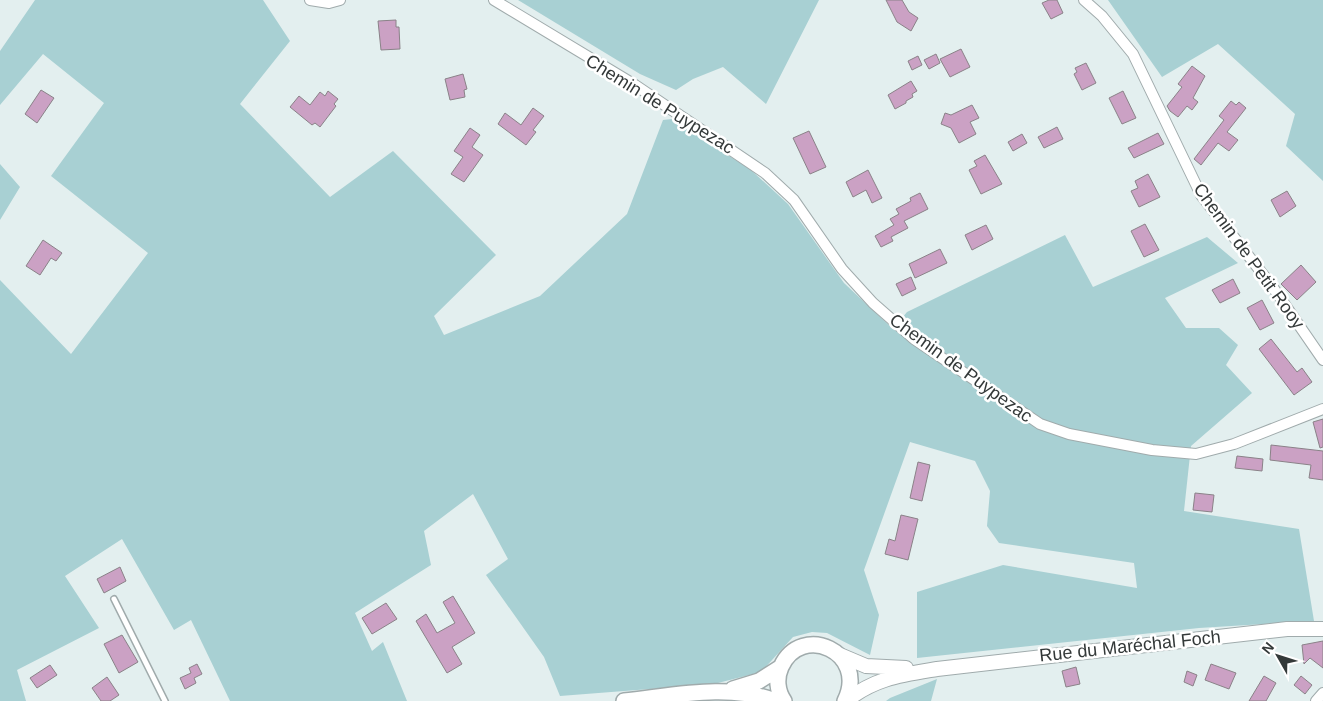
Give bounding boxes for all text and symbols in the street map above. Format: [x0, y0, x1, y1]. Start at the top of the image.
street label: Chemin de Puypezac [582, 50, 738, 158]
street label: Chemin de Petit Rooy [1189, 179, 1309, 333]
street label: Chemin de Puypezac [886, 310, 1036, 426]
street label: Rue du Maréchal Foch [1038, 627, 1222, 665]
north arrow [1253, 631, 1303, 681]
text: N [1258, 639, 1277, 657]

